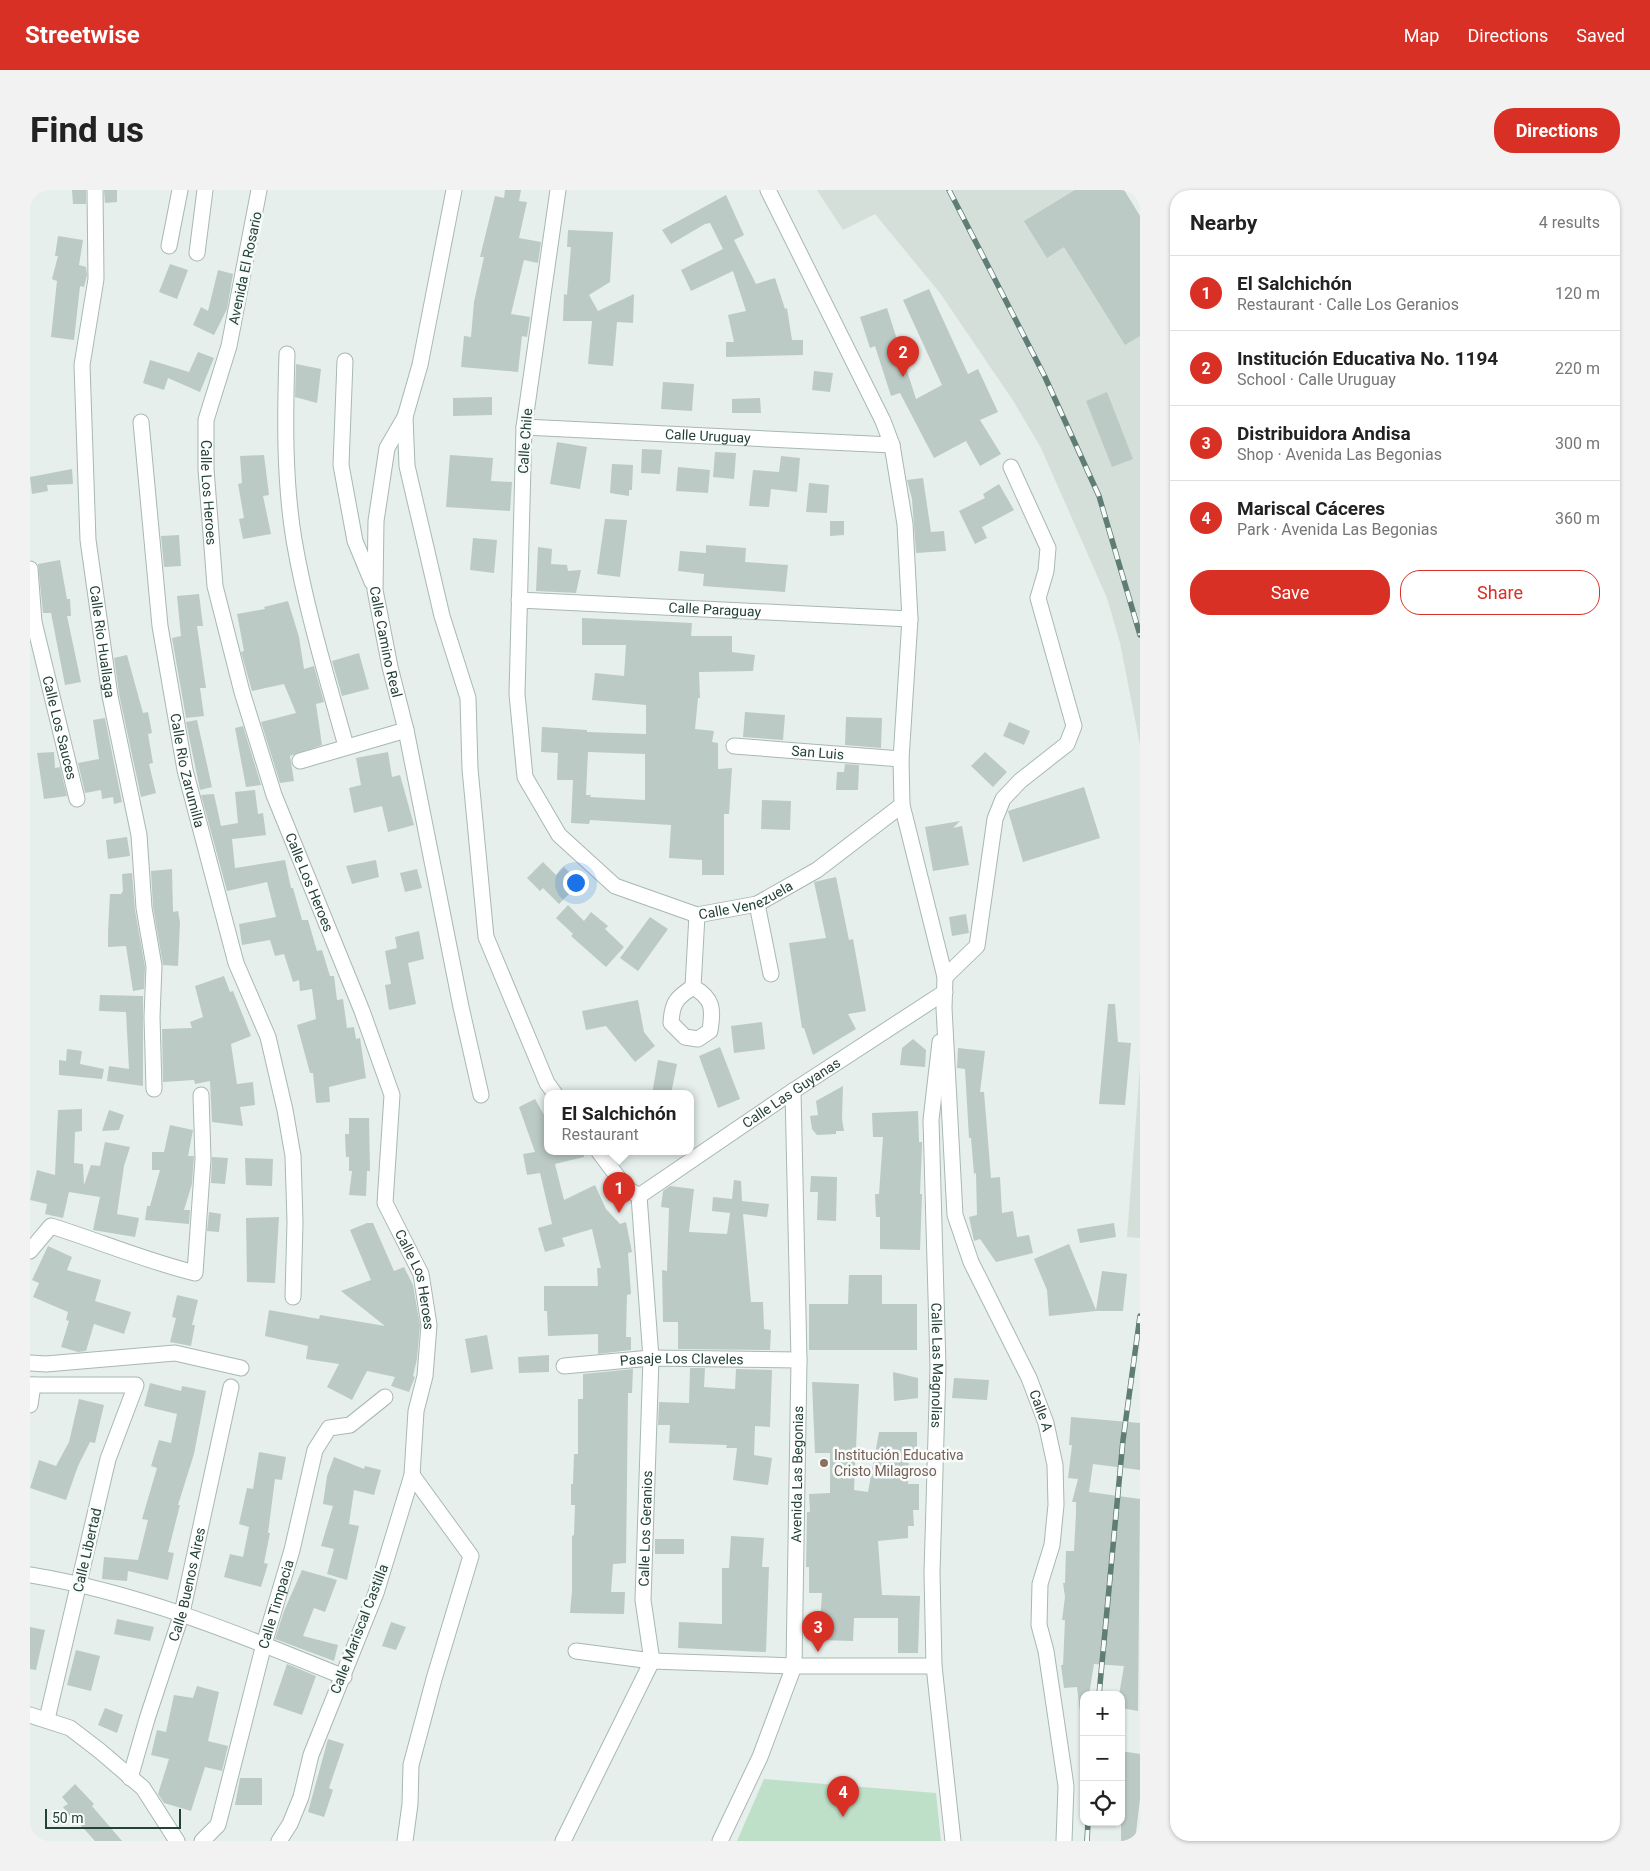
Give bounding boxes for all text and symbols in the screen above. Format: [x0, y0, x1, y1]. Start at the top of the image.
text: Streetwise [25, 21, 140, 49]
text: Map [1404, 25, 1439, 46]
text: Directions [1467, 25, 1548, 46]
text: Saved [1576, 25, 1625, 46]
button: Directions [1494, 108, 1620, 153]
text: Find us [30, 110, 144, 151]
street label: Avenida El Rosario [225, 210, 265, 326]
text: Nearby [1190, 211, 1257, 235]
text: 4 results [1539, 213, 1600, 232]
text: El Salchichón [1237, 272, 1352, 295]
text: 1 [1201, 284, 1211, 303]
text: 120 m [1555, 284, 1600, 303]
text: Restaurant · Calle Los Geranios [1237, 295, 1459, 314]
pin: 2 [887, 336, 919, 377]
text: Institución Educativa No. 1194 [1237, 347, 1498, 370]
text: 2 [1201, 359, 1211, 378]
text: 220 m [1555, 359, 1600, 378]
text: School · Calle Uruguay [1237, 370, 1396, 389]
street label: Calle Chile [515, 408, 535, 474]
text: Distribuidora Andisa [1237, 422, 1411, 445]
street label: Calle Uruguay [665, 426, 751, 446]
text: 3 [1201, 434, 1211, 453]
text: 300 m [1555, 434, 1600, 453]
street label: Calle Los Heroes [198, 440, 220, 546]
text: Shop · Avenida Las Begonias [1237, 445, 1442, 464]
text: Mariscal Cáceres [1237, 497, 1385, 520]
text: 4 [1201, 509, 1211, 528]
text: 360 m [1555, 509, 1600, 528]
text: Park · Avenida Las Begonias [1237, 520, 1438, 539]
button: Save [1190, 570, 1390, 615]
button: Share [1400, 570, 1600, 615]
street label: Calle Rio Huallaga [87, 585, 118, 699]
street label: Calle Camino Real [366, 585, 405, 699]
street label: Calle Paraguay [668, 599, 762, 620]
street label: Calle Los Sauces [39, 674, 80, 781]
street label: Calle Rio Zarumilla [167, 712, 208, 829]
street label: San Luis [791, 742, 845, 763]
street label: Calle Los Heroes [282, 830, 337, 934]
your location [563, 870, 589, 896]
street label: Calle Venezuela [697, 878, 795, 923]
street label: Calle Las Guyanas [739, 1054, 843, 1131]
popup [544, 1090, 694, 1155]
text: El Salchichón [562, 1102, 676, 1125]
text: Restaurant [562, 1125, 639, 1144]
pin: 1 [603, 1172, 635, 1213]
street label: Calle Los Heroes [392, 1227, 437, 1331]
street label: Calle Las Magnolias [928, 1302, 946, 1428]
street label: Pasaje Los Claveles [619, 1350, 744, 1369]
street label: Calle A [1026, 1387, 1056, 1433]
street label: Avenida Las Begonias [788, 1406, 806, 1543]
place label: Institución Educativa Cristo Milagroso [834, 1447, 964, 1479]
marker: Institución Educativa Cristo Milagroso [818, 1457, 830, 1469]
street label: Calle Los Geranios [635, 1470, 655, 1587]
street label: Calle Libertad [70, 1506, 104, 1594]
street label: Calle Buenos Aires [165, 1526, 208, 1643]
street label: Calle Timpacia [255, 1558, 297, 1651]
street label: Calle Mariscal Castilla [327, 1562, 391, 1696]
pin: 3 [802, 1611, 834, 1652]
map controls [1080, 1691, 1125, 1826]
button: + [1080, 1691, 1125, 1736]
button: − [1080, 1736, 1125, 1781]
pin: 4 [827, 1776, 859, 1817]
button: locate [1080, 1781, 1125, 1826]
scale bar [45, 1806, 181, 1829]
text: 50 m [52, 1810, 84, 1826]

